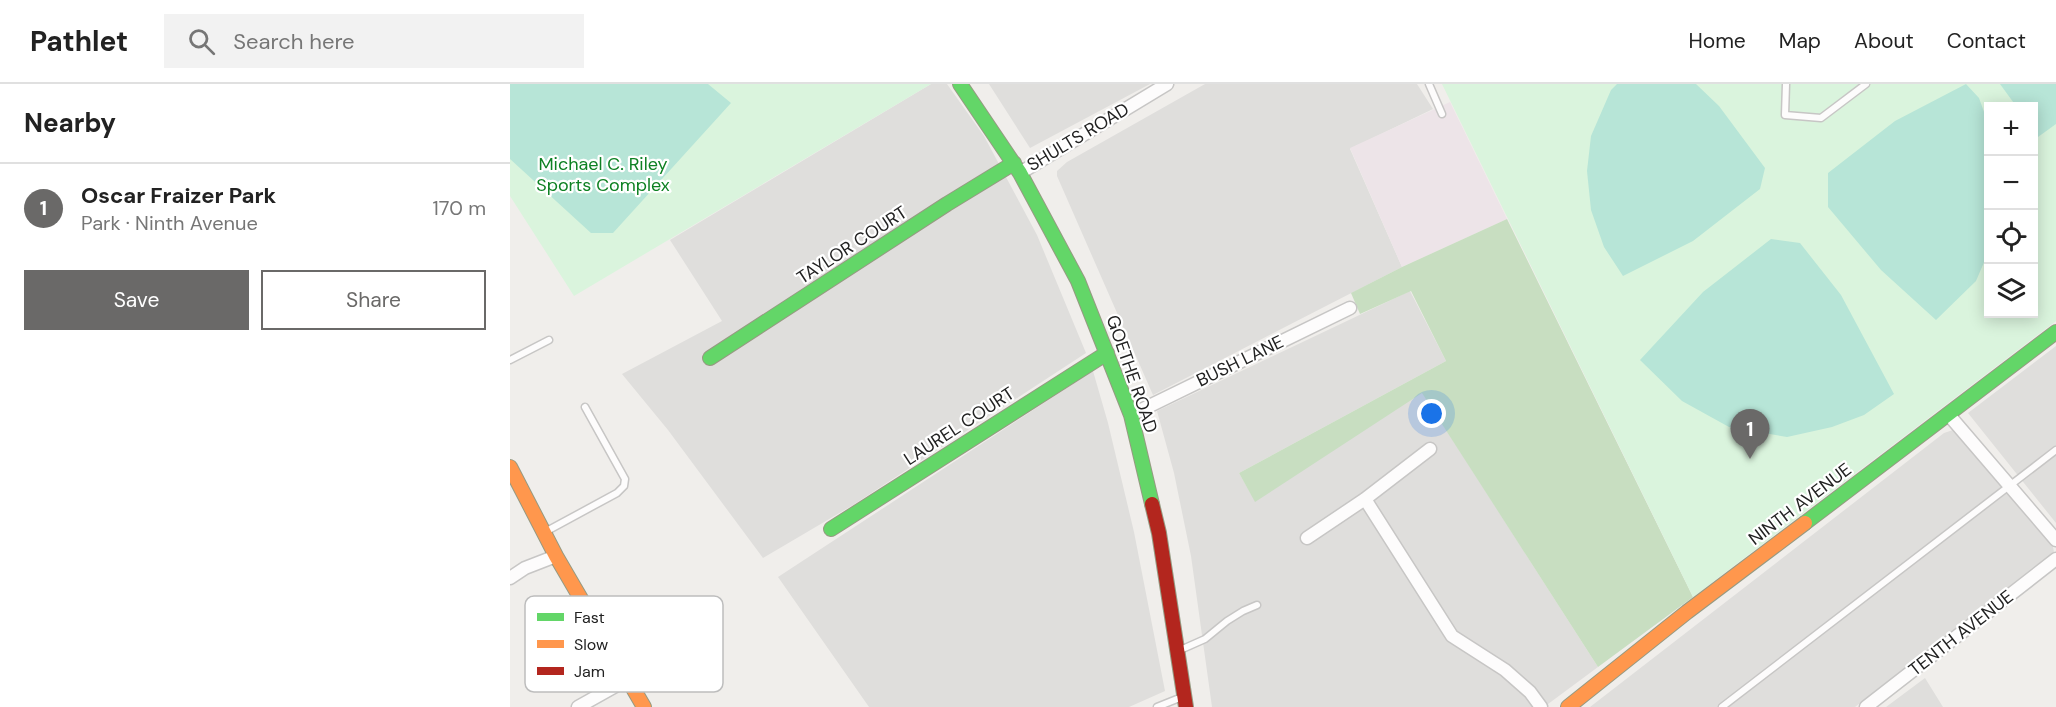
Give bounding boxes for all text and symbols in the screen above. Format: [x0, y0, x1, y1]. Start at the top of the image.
search box [164, 14, 584, 68]
text: Pathlet [30, 23, 128, 60]
icon: search [185, 25, 218, 58]
text: Search here [233, 27, 355, 56]
text: Home [1688, 27, 1746, 55]
text: Map [1779, 27, 1821, 55]
text: About [1854, 27, 1914, 55]
text: Contact [1947, 27, 2026, 55]
street label: SHULTS ROAD [1023, 97, 1133, 177]
map controls [1984, 102, 2038, 318]
button: + [1984, 102, 2038, 156]
text: Nearby [24, 106, 116, 140]
park label: Michael C. Riley Sports Complex [536, 152, 670, 197]
button: − [1984, 156, 2038, 210]
text: Oscar Fraizer Park [81, 181, 276, 210]
text: 1 [40, 195, 47, 221]
text: 170 m [433, 195, 486, 221]
street label: TAYLOR COURT [792, 200, 912, 290]
text: Park · Ninth Avenue [81, 210, 258, 236]
button: locate [1984, 210, 2038, 264]
button: layers [1984, 264, 2038, 318]
button: Save [24, 270, 249, 330]
button: Share [261, 270, 486, 330]
street label: GOETHE ROAD [1101, 312, 1163, 436]
street label: BUSH LANE [1192, 330, 1288, 392]
street label: LAUREL COURT [899, 381, 1019, 471]
your location [1417, 399, 1446, 428]
pin: 1 [1730, 410, 1770, 459]
street label: NINTH AVENUE [1744, 457, 1856, 551]
street label: TENTH AVENUE [1904, 585, 2018, 681]
legend [525, 596, 723, 692]
text: Fast [574, 607, 605, 628]
text: Slow [574, 634, 608, 655]
text: Jam [574, 661, 605, 682]

